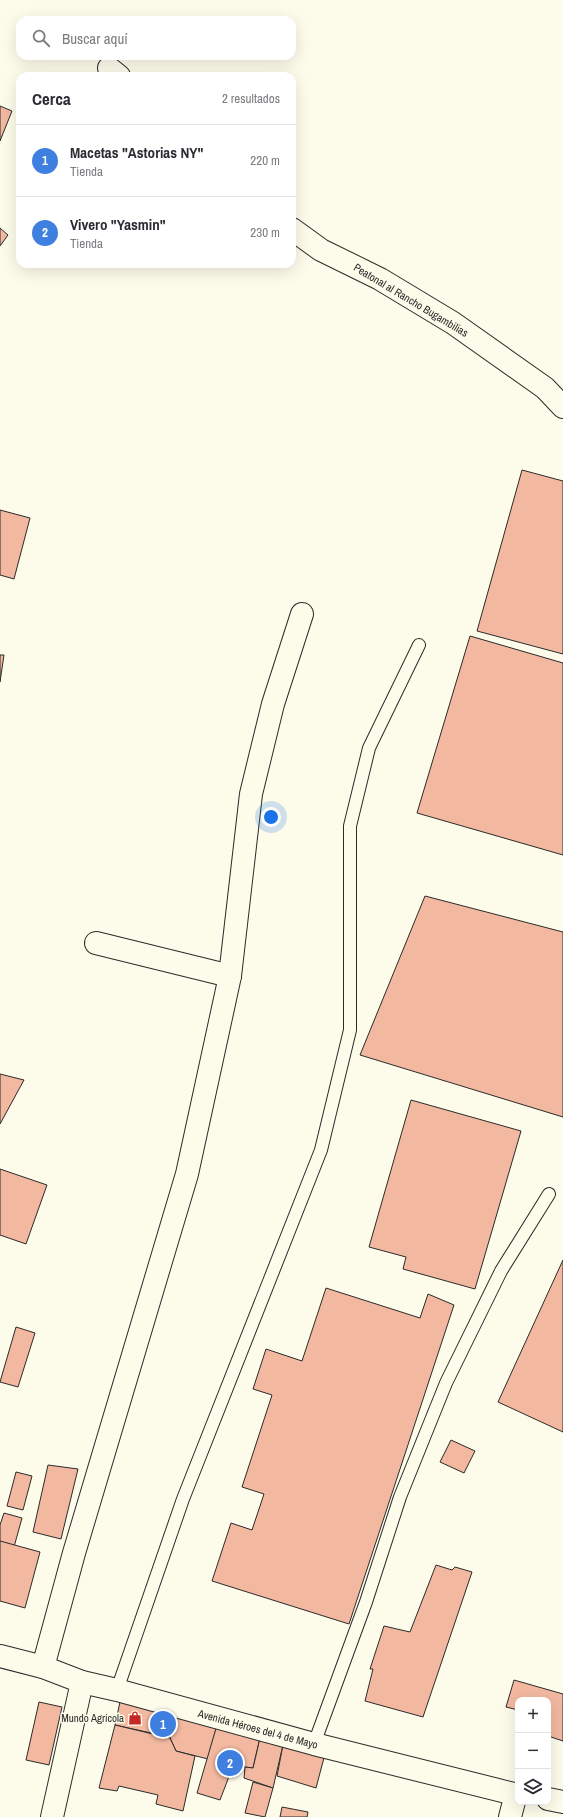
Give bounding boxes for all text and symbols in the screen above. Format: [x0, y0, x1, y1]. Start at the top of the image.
search box [16, 16, 296, 60]
icon: search [30, 27, 52, 49]
text: Buscar aquí [62, 28, 128, 49]
text: Cerca [32, 87, 71, 110]
text: 2 resultados [222, 90, 280, 107]
text: Macetas "Astorias NY" [70, 142, 203, 163]
text: 1 [42, 152, 48, 169]
text: 220 m [250, 152, 280, 169]
text: Tienda [70, 163, 103, 180]
text: Vivero "Yasmin" [70, 214, 166, 235]
text: 2 [42, 224, 48, 241]
text: 230 m [250, 224, 280, 241]
text: Tienda [70, 235, 103, 252]
street label: Peatonal al Rancho Bugambilias [351, 260, 471, 340]
your location [261, 807, 281, 827]
map controls [515, 1697, 551, 1805]
button: + [515, 1697, 551, 1733]
street label: Avenida Héroes del 4 de Mayo [195, 1706, 320, 1752]
pin: 1 [150, 1709, 176, 1739]
shop icon: Mundo Agrícola [127, 1710, 143, 1726]
place label: Mundo Agrícola [61, 1711, 124, 1725]
button: − [515, 1733, 551, 1769]
pin: 2 [217, 1748, 243, 1778]
button: layers [515, 1769, 551, 1805]

